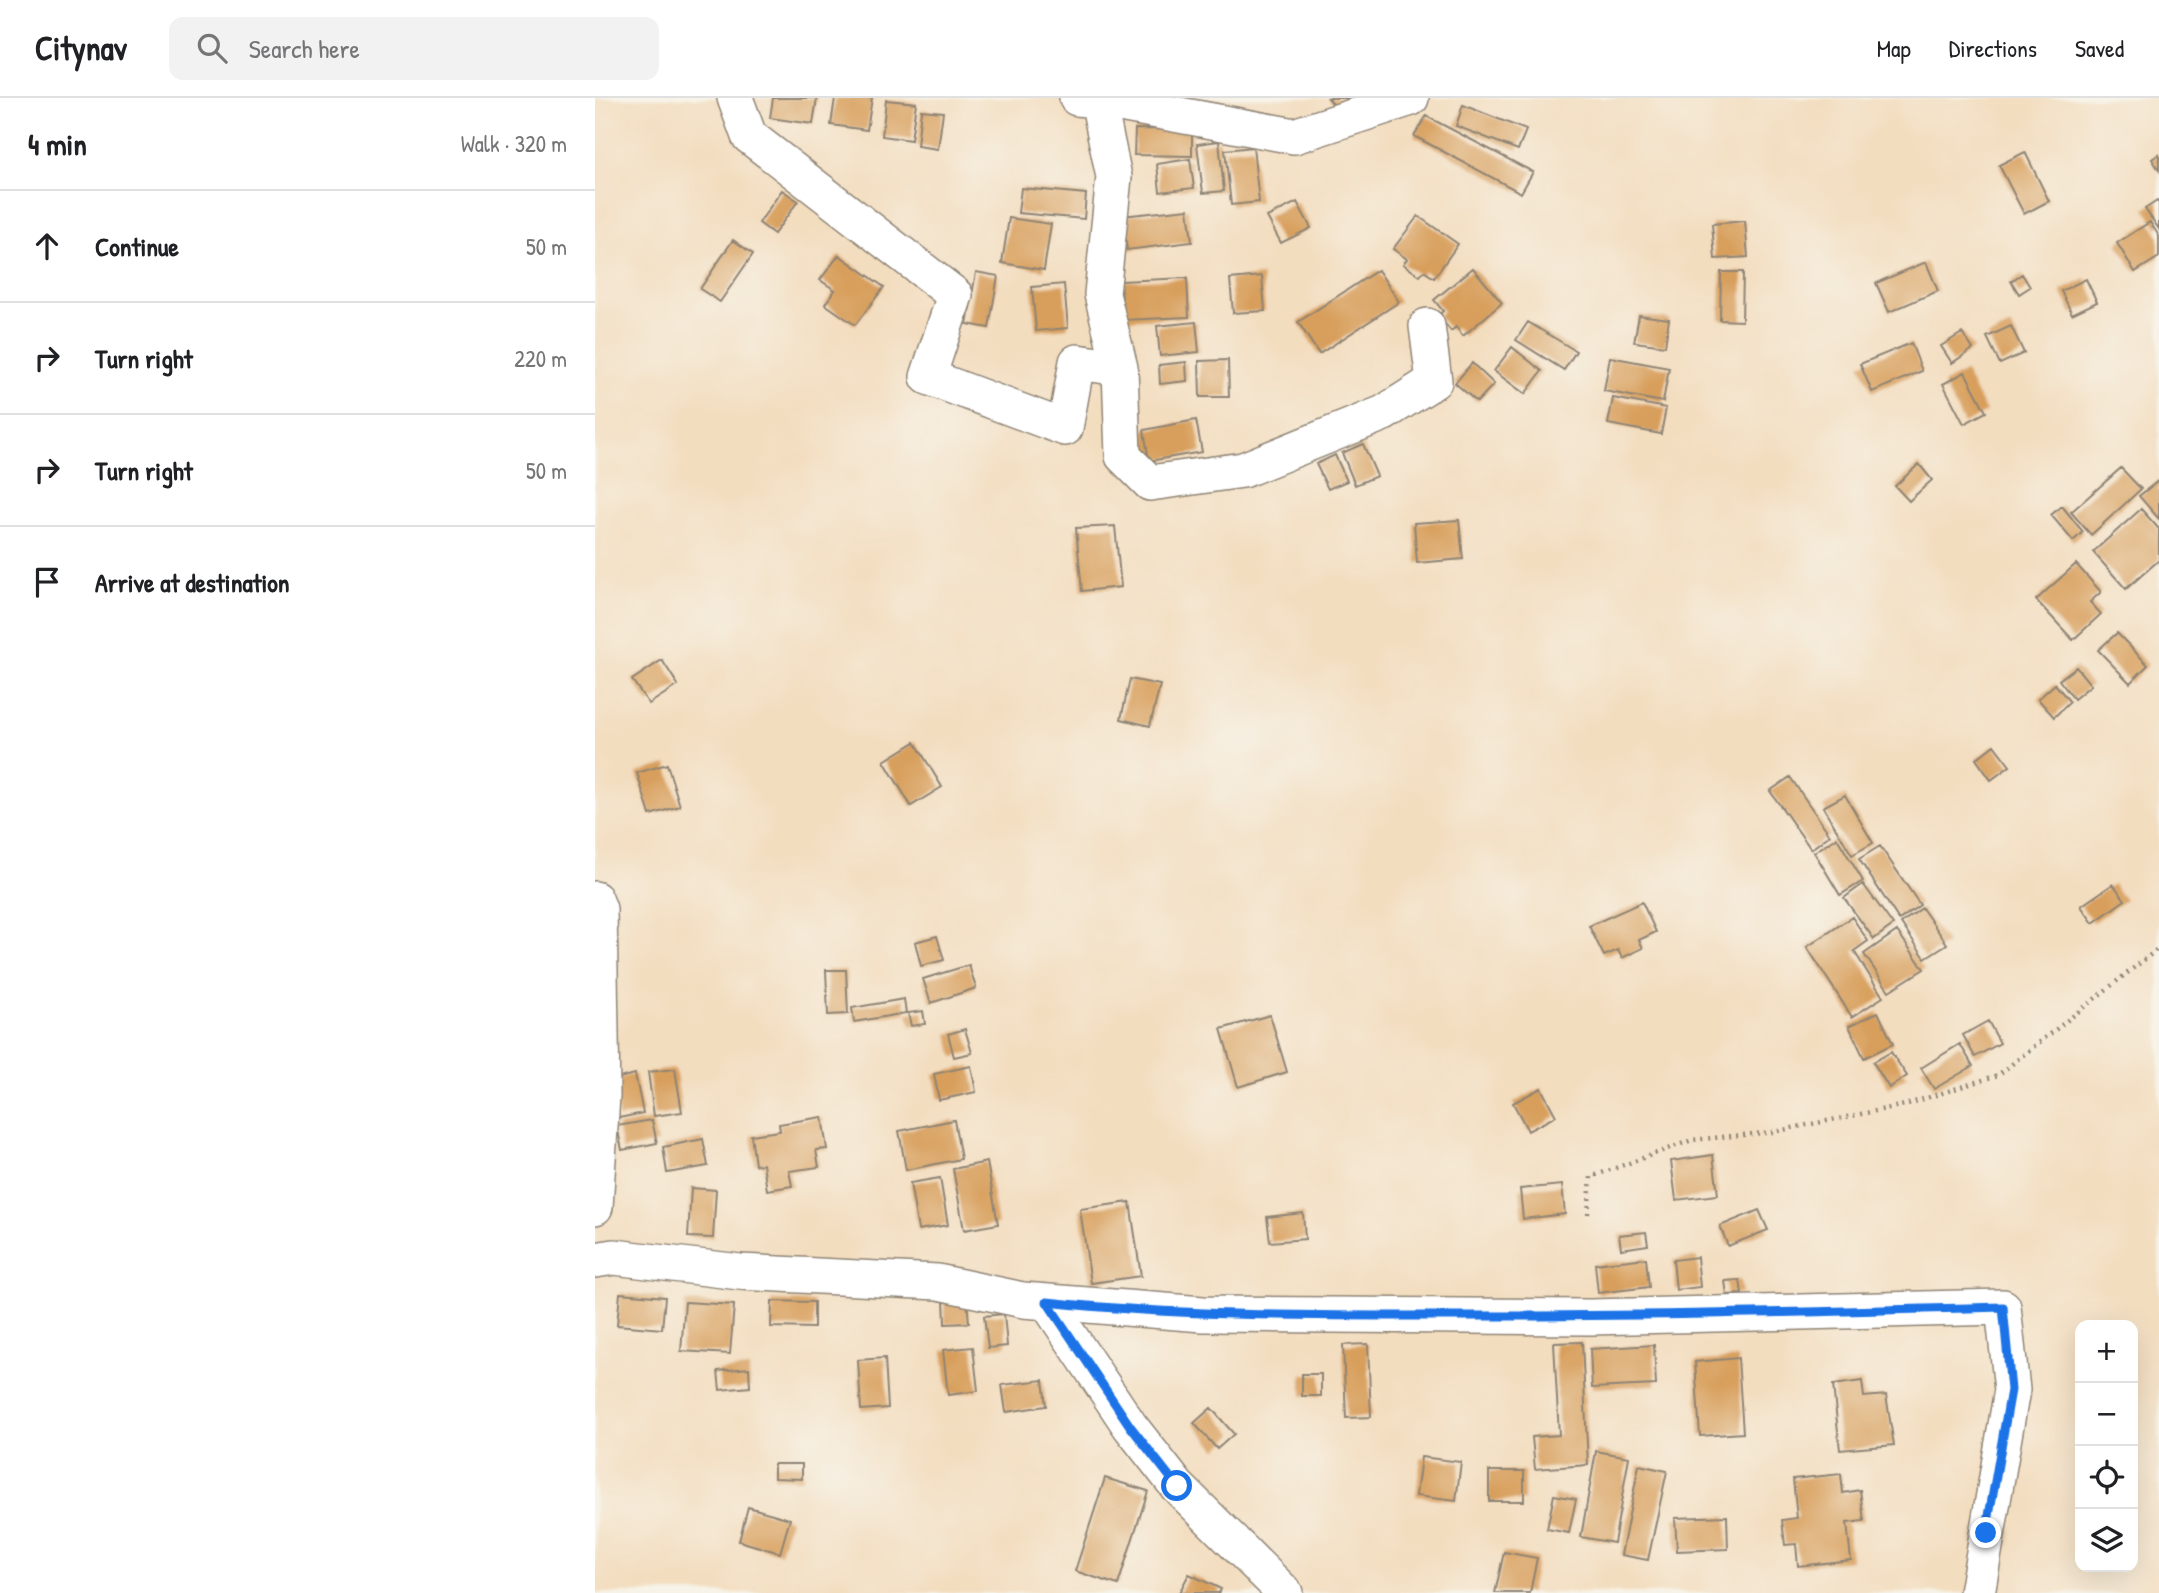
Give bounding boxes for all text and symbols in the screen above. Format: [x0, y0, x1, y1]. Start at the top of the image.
search box [169, 17, 659, 80]
text: Citynav [35, 26, 127, 70]
icon: search [193, 29, 231, 67]
text: Search here [249, 31, 360, 66]
text: Map [1877, 32, 1911, 64]
text: Directions [1949, 32, 2037, 64]
text: Saved [2075, 32, 2124, 64]
text: 4 min [28, 124, 87, 164]
text: Walk · 320 m [461, 128, 567, 159]
icon: ahead [28, 227, 66, 265]
text: Continue [95, 229, 179, 264]
text: 50 m [526, 231, 567, 262]
icon: right [28, 339, 66, 377]
text: Turn right [95, 341, 193, 376]
text: 220 m [514, 343, 567, 374]
icon: right [28, 451, 66, 489]
text: Turn right [95, 453, 193, 488]
text: 50 m [526, 455, 567, 486]
icon: arrive [28, 563, 66, 601]
text: Arrive at destination [95, 565, 290, 600]
map controls [2075, 1320, 2138, 1572]
button: + [2075, 1320, 2138, 1383]
button: − [2075, 1383, 2138, 1446]
button: locate [2075, 1446, 2138, 1509]
route start [1161, 1470, 1192, 1501]
button: layers [2075, 1509, 2138, 1572]
route end [1970, 1517, 2001, 1548]

